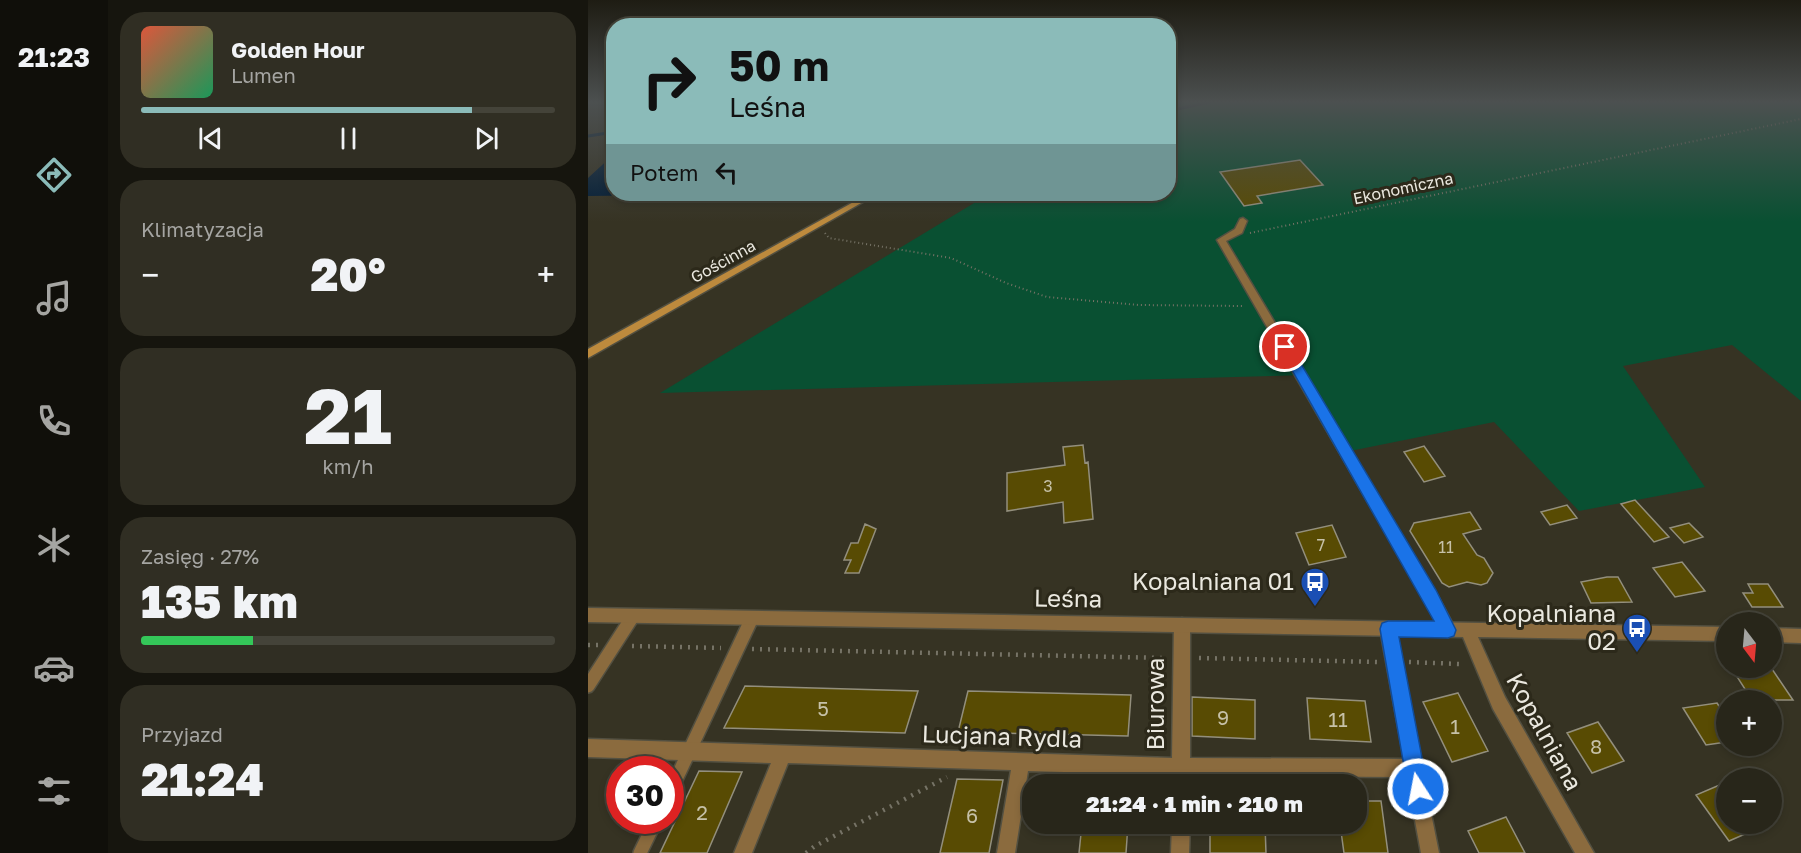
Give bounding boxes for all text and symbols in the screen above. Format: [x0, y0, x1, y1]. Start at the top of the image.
text: Golden Hour [231, 36, 365, 63]
text: 50 m [729, 40, 829, 90]
text: 21:23 [18, 41, 90, 73]
icon: right [630, 42, 708, 120]
text: Lumen [231, 63, 296, 87]
text: Leśna [729, 91, 806, 123]
icon: previous [194, 122, 227, 155]
icon: pause [332, 122, 365, 155]
icon: next [470, 122, 503, 155]
icon: directions [33, 154, 75, 196]
icon: left [710, 156, 743, 189]
text: Potem [630, 159, 698, 186]
street label: Ekonomiczna [1351, 168, 1455, 208]
text: Klimatyzacja [141, 217, 264, 241]
street label: Gościnna [687, 235, 759, 287]
text: 20° [310, 247, 386, 301]
text: − [141, 255, 159, 294]
text: + [537, 255, 555, 294]
icon: music [33, 277, 75, 319]
pin [1259, 321, 1310, 372]
icon: arrive [1268, 330, 1301, 363]
text: 21 [304, 368, 392, 461]
icon: phone [33, 400, 75, 442]
text: km/h [323, 454, 373, 478]
house number: 3 [1043, 476, 1053, 496]
icon: climate [33, 524, 75, 566]
house number: 7 [1317, 535, 1325, 555]
house number: 11 [1438, 537, 1454, 557]
text: Zasięg · 27% [141, 544, 259, 568]
place label: Kopalniana 01 [1132, 566, 1294, 595]
bus stop icon: Kopalniana 01 [1299, 566, 1331, 608]
text: 135 km [141, 574, 298, 628]
street label: Leśna [1034, 582, 1102, 613]
place label: Kopalniana 02 [1486, 598, 1616, 655]
bus stop icon: Kopalniana 02 [1621, 612, 1653, 654]
north arrow [1716, 612, 1782, 678]
map controls [1716, 612, 1782, 834]
icon: car [33, 647, 75, 689]
street label: Biurowa [1140, 658, 1169, 750]
street label: Kopalniana [1501, 668, 1589, 795]
button: + [1716, 690, 1782, 756]
house number: 5 [817, 696, 829, 720]
house number: 9 [1217, 705, 1229, 729]
house number: 11 [1328, 707, 1348, 731]
house number: 1 [1450, 714, 1460, 738]
street label: Lucjana Rydla [921, 718, 1083, 753]
text: Przyjazd [141, 722, 223, 746]
house number: 8 [1590, 734, 1602, 758]
text: 21:24 [141, 752, 264, 806]
speed limit sign: 30 [606, 756, 684, 834]
position arrow [1386, 757, 1450, 821]
button: − [1716, 768, 1782, 834]
icon: filters [33, 770, 75, 812]
text: 21:24 · 1 min · 210 m [1086, 790, 1303, 817]
house number: 2 [696, 800, 708, 824]
house number: 6 [966, 803, 978, 827]

